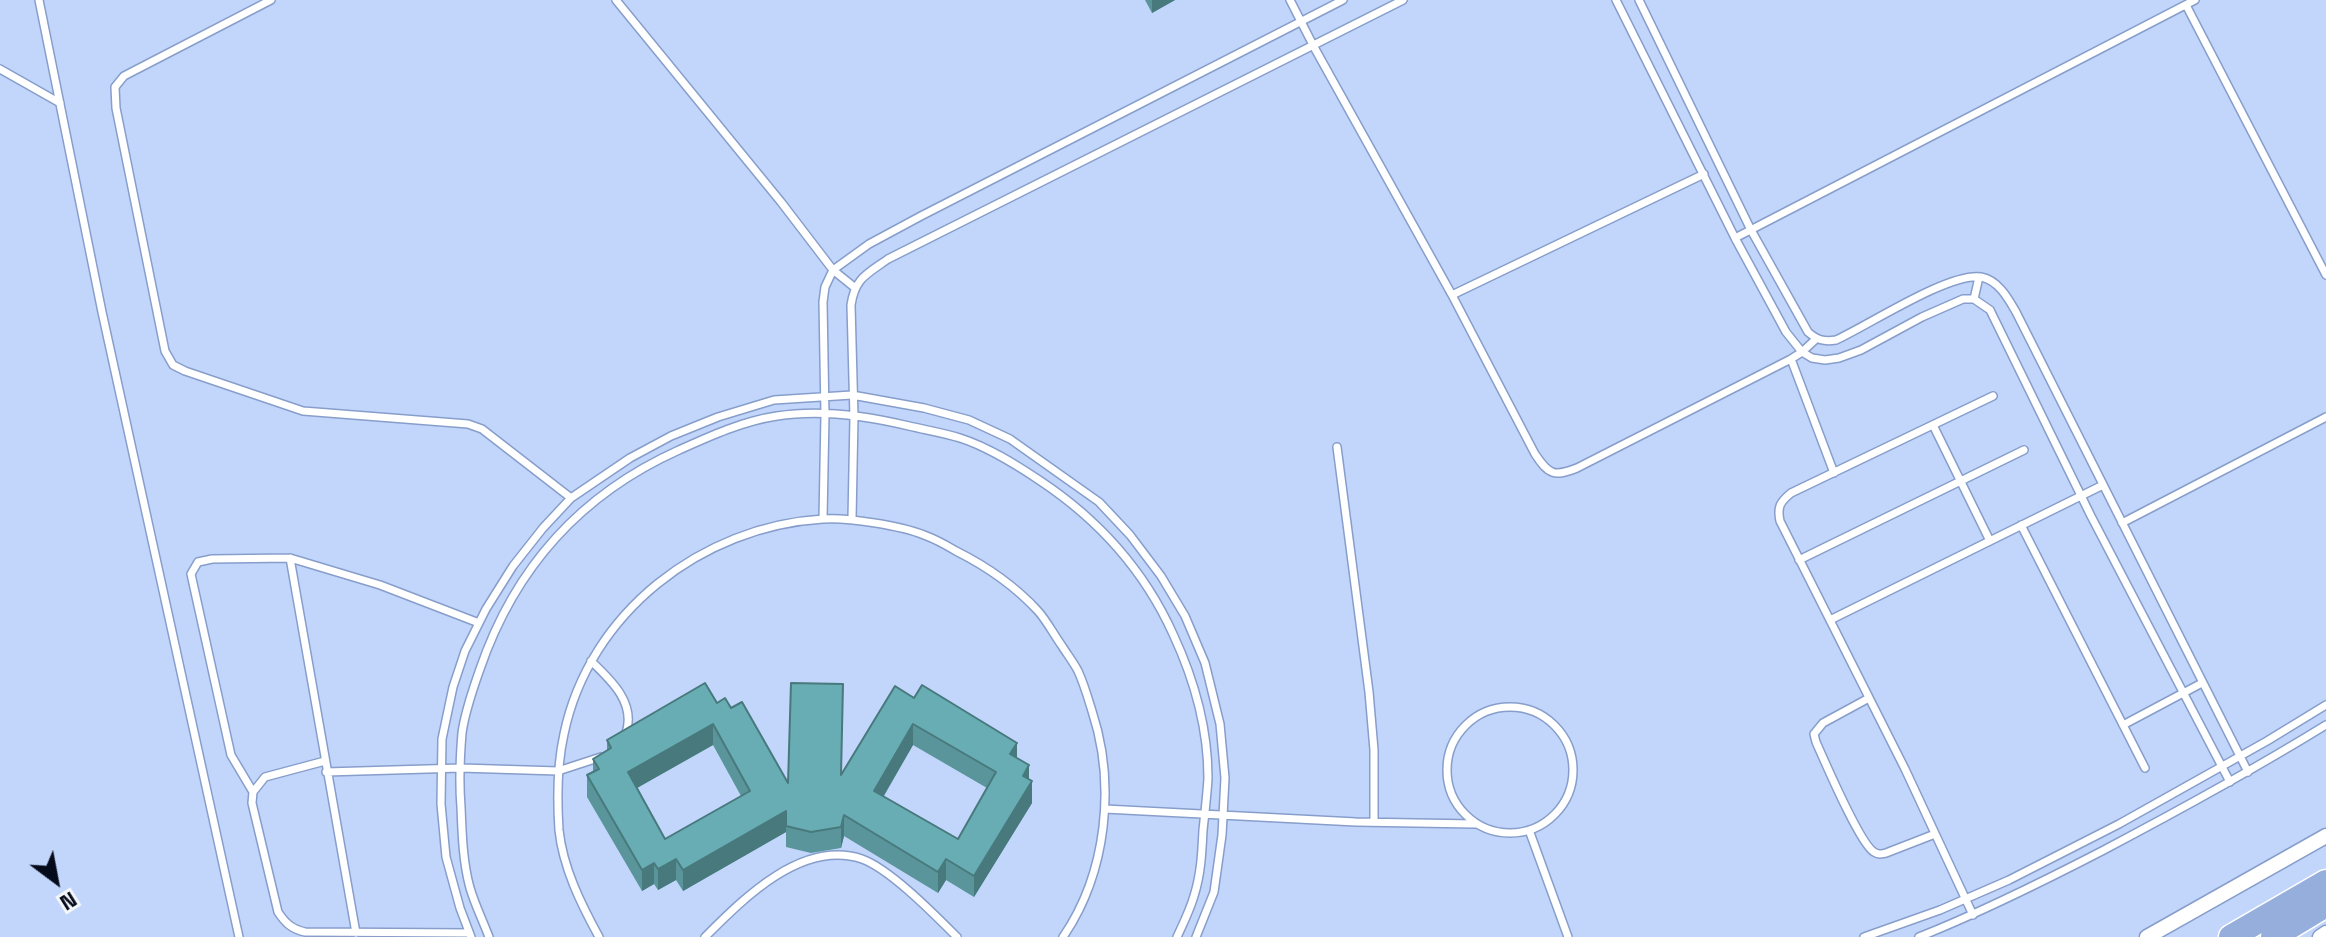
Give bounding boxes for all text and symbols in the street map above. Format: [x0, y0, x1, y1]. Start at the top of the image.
north arrow [16, 841, 96, 921]
text: N [55, 886, 82, 917]

